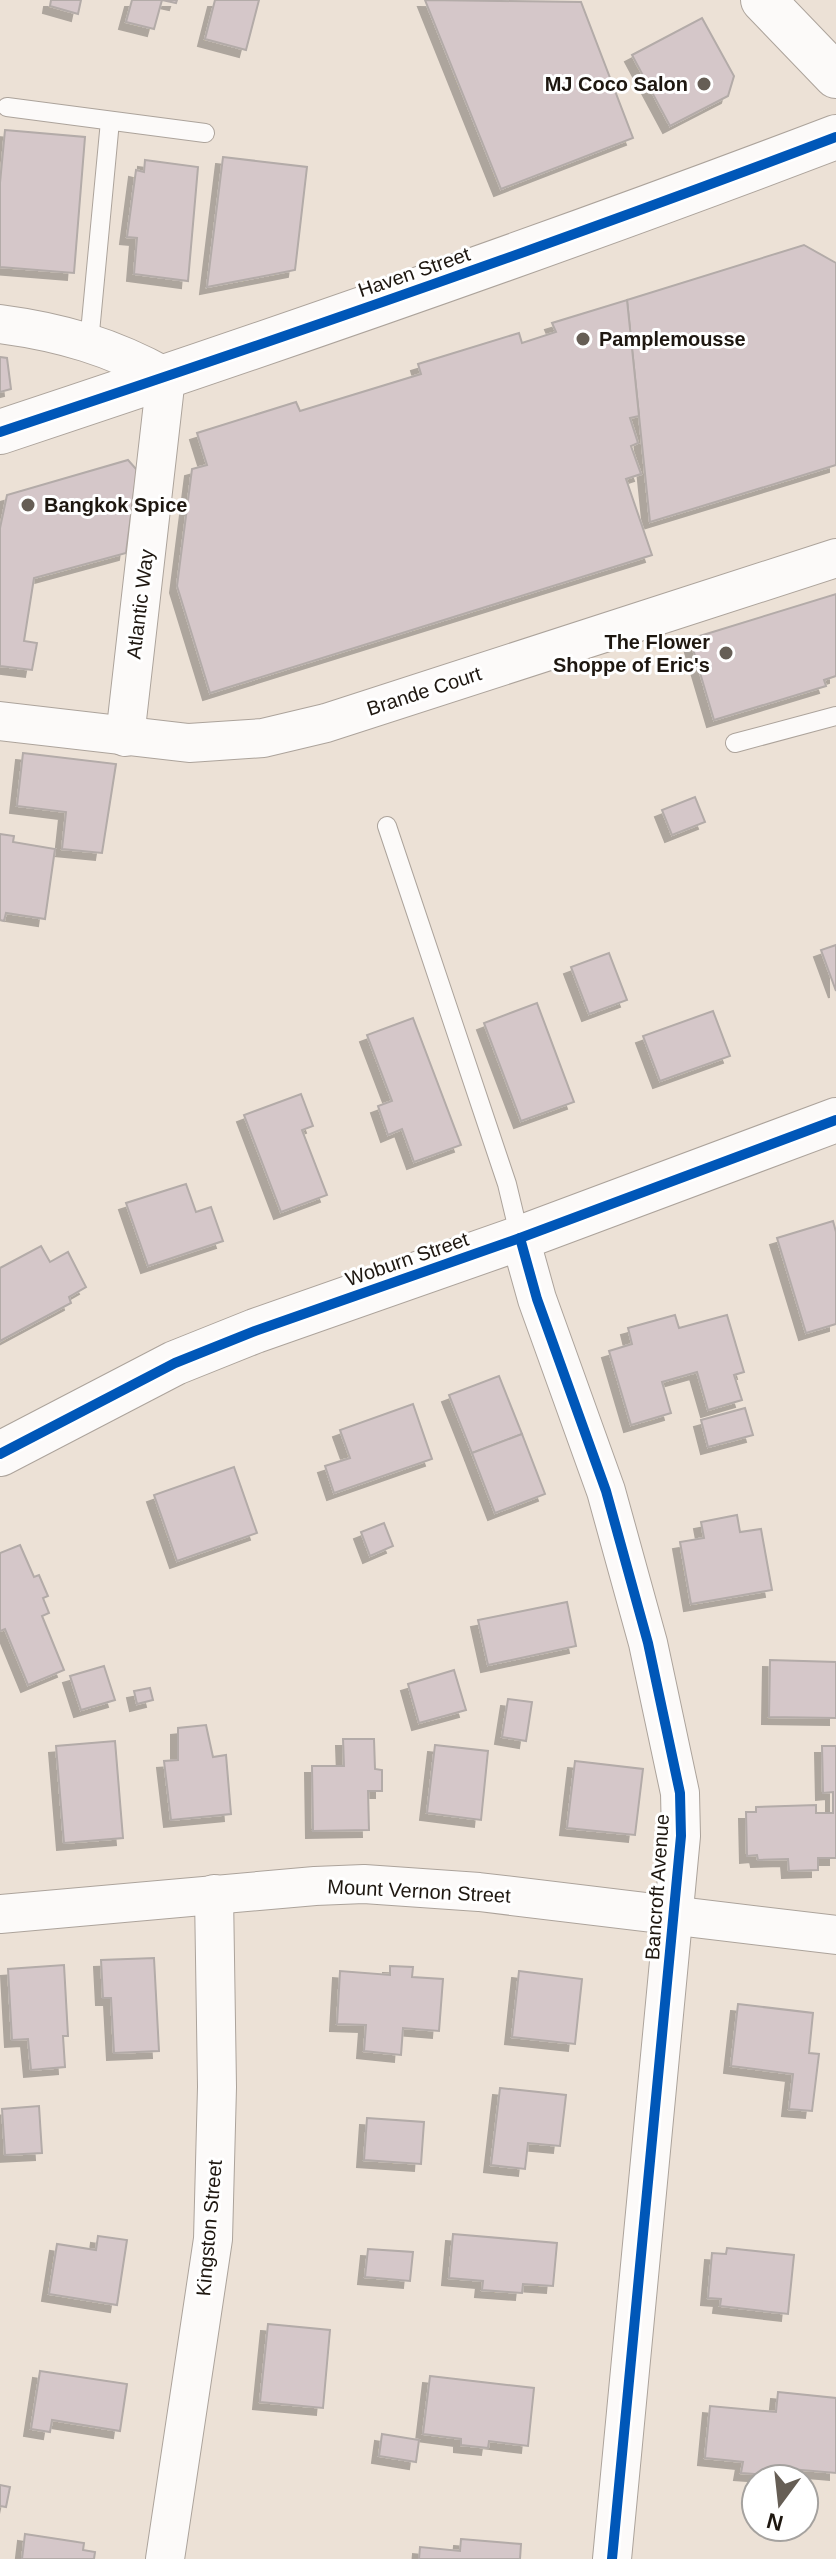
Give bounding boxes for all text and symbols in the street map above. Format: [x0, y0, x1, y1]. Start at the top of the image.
place label: MJ Coco Salon [545, 73, 688, 95]
marker: MJ Coco Salon [695, 75, 713, 93]
street label: Haven Street [355, 242, 473, 301]
place label: Pamplemousse [599, 328, 746, 350]
marker: Pamplemousse [574, 330, 592, 348]
place label: Bangkok Spice [44, 494, 187, 516]
marker: Bangkok Spice [19, 496, 37, 514]
street label: Atlantic Way [122, 548, 158, 660]
place label: The Flower Shoppe of Eric's [553, 631, 710, 676]
marker: The Flower Shoppe of Eric's [717, 644, 735, 662]
street label: Brande Court [364, 662, 484, 720]
street label: Woburn Street [343, 1228, 472, 1290]
street label: Bancroft Avenue [641, 1813, 673, 1961]
street label: Mount Vernon Street [327, 1875, 512, 1907]
street label: Kingston Street [192, 2158, 226, 2297]
north arrow [740, 2463, 820, 2543]
text: N [764, 2508, 786, 2536]

